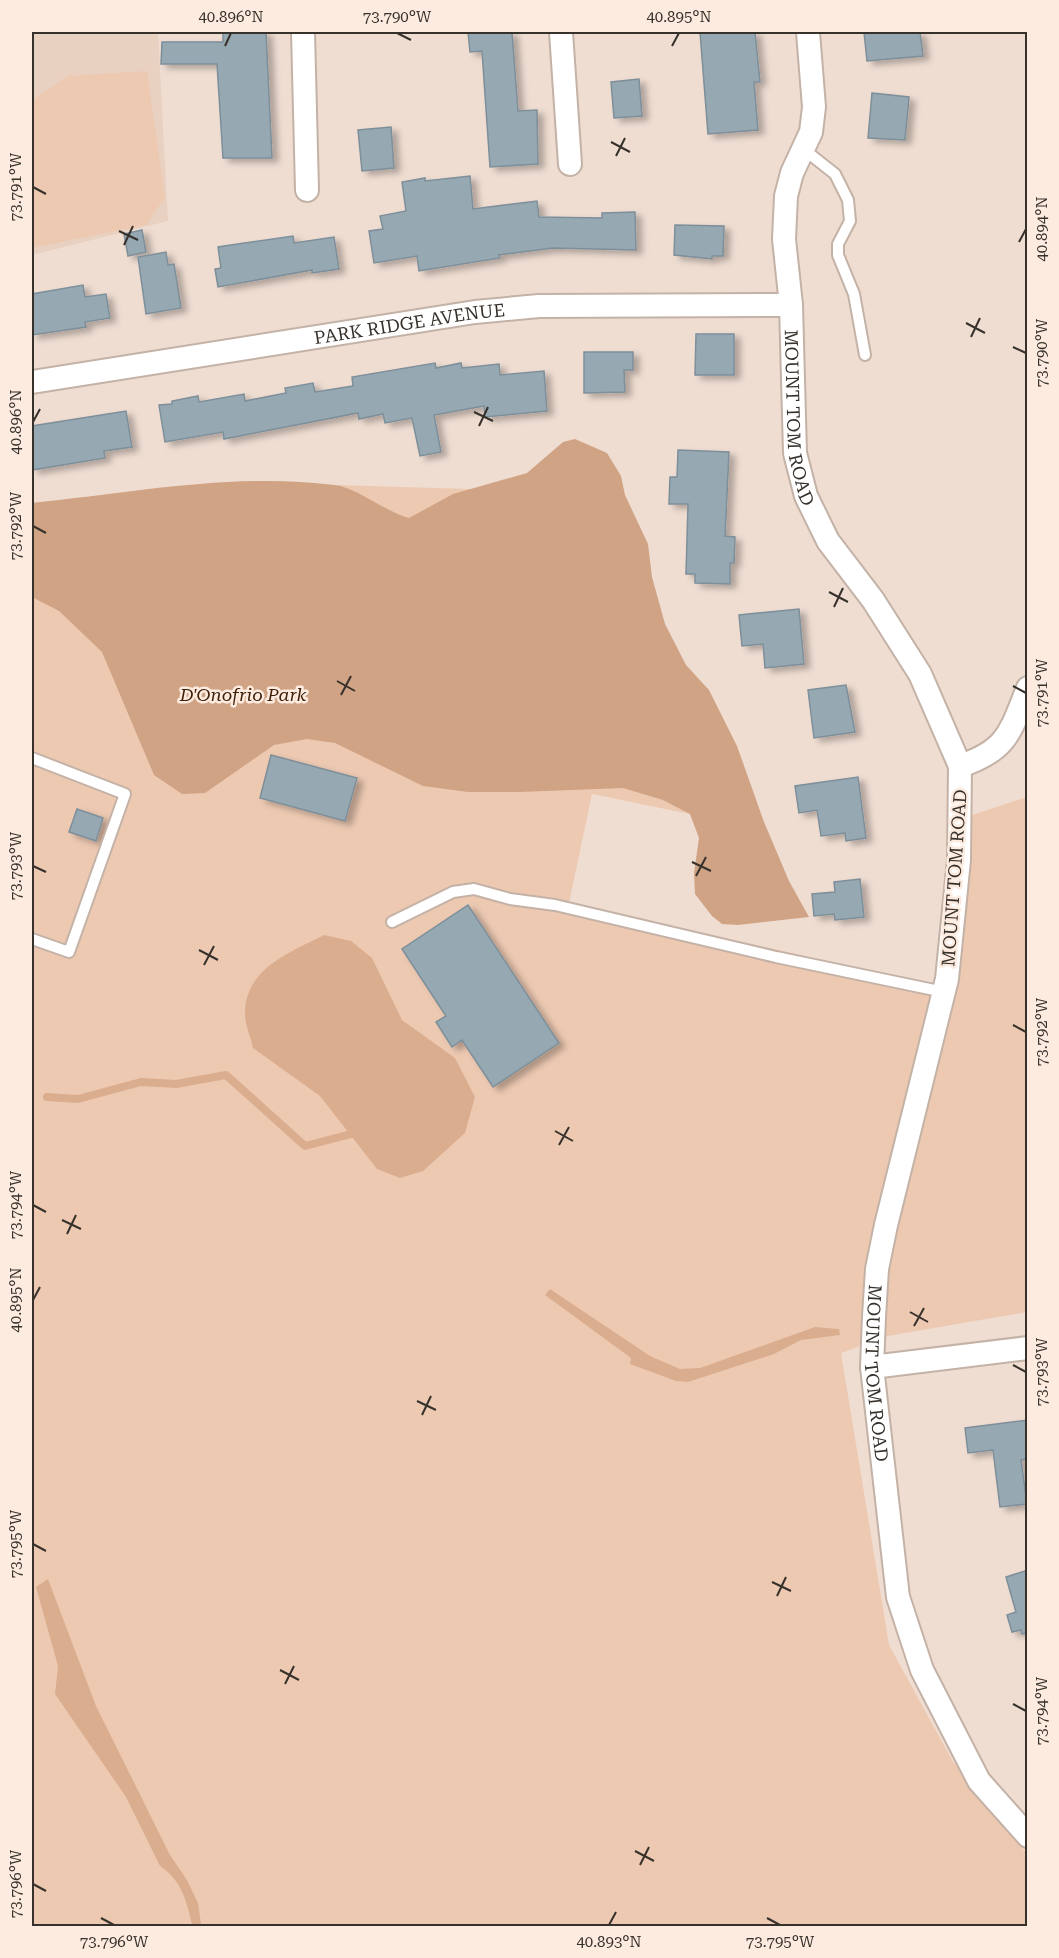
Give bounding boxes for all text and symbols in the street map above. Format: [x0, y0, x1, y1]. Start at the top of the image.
text: 40.896°N [198, 8, 264, 26]
text: 73.790°W [363, 8, 432, 26]
text: 40.895°N [646, 8, 712, 26]
text: 73.791°W [7, 152, 25, 221]
text: 40.894°N [1033, 196, 1051, 262]
street label: PARK RIDGE AVENUE [312, 299, 506, 348]
text: 73.790°W [1033, 318, 1051, 387]
street label: MOUNT TOM ROAD [781, 329, 820, 509]
text: 40.896°N [7, 389, 25, 455]
text: 73.792°W [7, 491, 25, 560]
text: 73.791°W [1033, 658, 1051, 727]
park label: D'Onofrio Park [179, 684, 307, 705]
street label: MOUNT TOM ROAD [937, 789, 971, 967]
text: 73.793°W [7, 831, 25, 900]
text: 73.792°W [1033, 997, 1051, 1066]
text: 73.794°W [7, 1170, 25, 1239]
text: 40.895°N [7, 1267, 25, 1333]
street label: MOUNT TOM ROAD [861, 1284, 893, 1463]
text: 73.793°W [1033, 1337, 1051, 1406]
text: 73.795°W [7, 1509, 25, 1578]
text: 73.794°W [1033, 1676, 1051, 1745]
text: 73.796°W [7, 1849, 25, 1918]
text: 73.796°W [80, 1933, 149, 1951]
text: 40.893°N [576, 1933, 642, 1951]
text: 73.795°W [746, 1933, 815, 1951]

